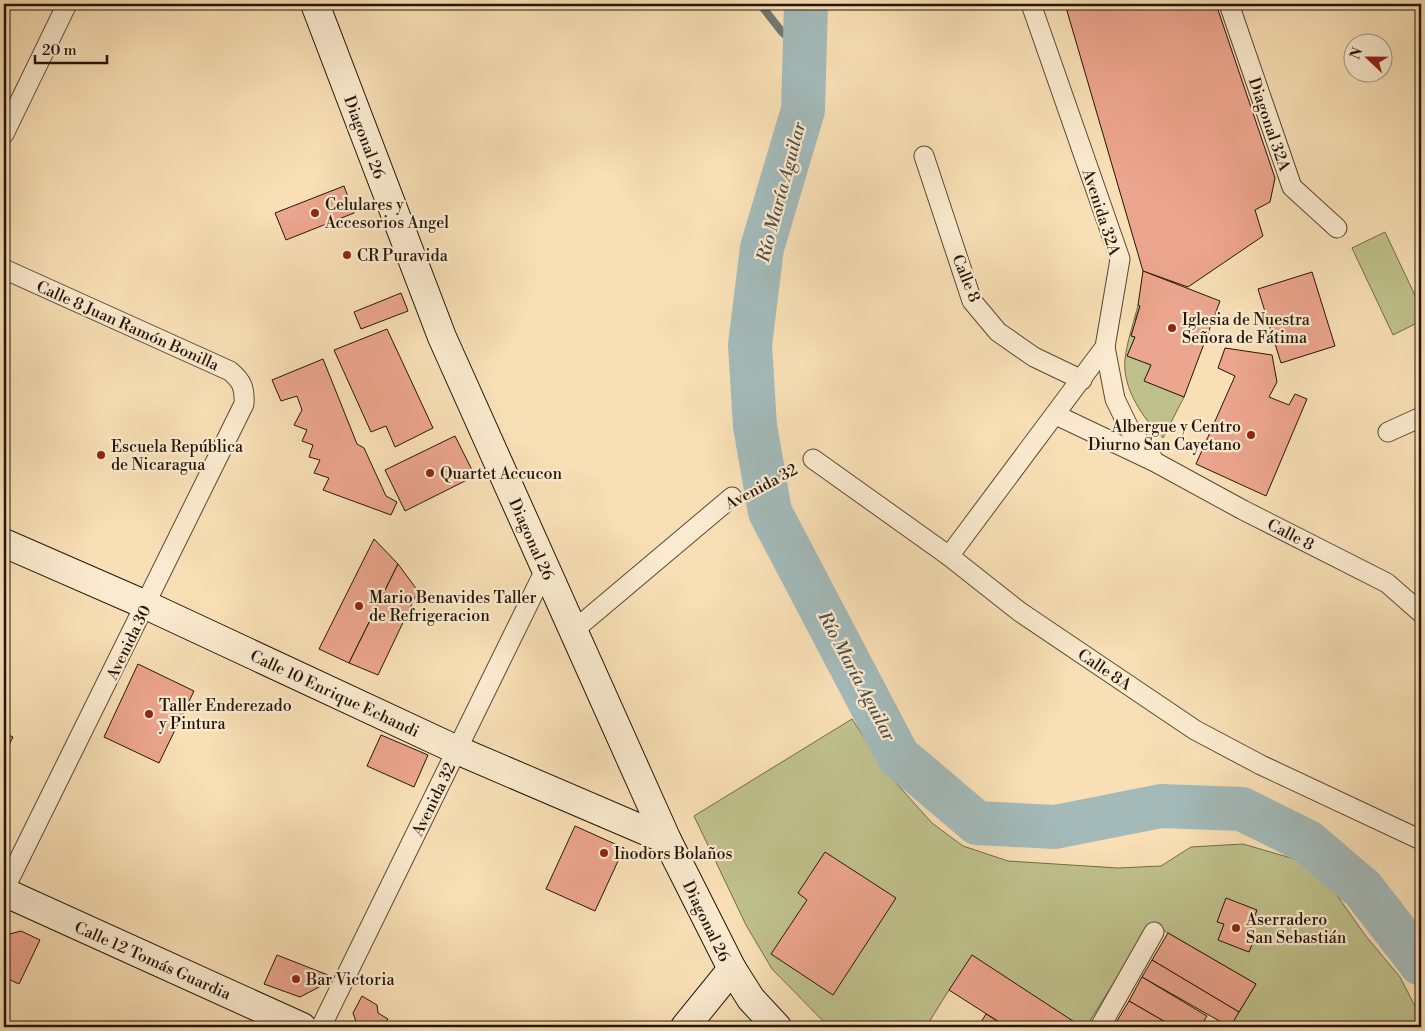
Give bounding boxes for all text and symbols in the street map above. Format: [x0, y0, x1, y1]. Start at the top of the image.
scale bar [35, 32, 108, 64]
north arrow [1342, 32, 1392, 82]
text: 20 m [42, 41, 77, 60]
text: N [1346, 45, 1367, 62]
street label: Diagonal 32A [1244, 75, 1295, 175]
street label: Diagonal 26 [339, 93, 389, 182]
water label: Río María Aguilar [752, 119, 811, 265]
street label: Avenida 32A [1077, 165, 1125, 259]
place label: Celulares y Accesorios Angel [324, 195, 449, 233]
marker: Celulares y Accesorios Angel [309, 207, 321, 219]
place label: CR Puravida [357, 246, 449, 266]
marker: CR Puravida [341, 249, 353, 261]
street label: Calle 8 [947, 252, 985, 305]
street label: Calle 8 Juan Ramón Bonilla [33, 277, 223, 376]
place label: Iglesia de Nuestra Señora de Fátima [1182, 310, 1311, 348]
marker: Iglesia de Nuestra Señora de Fátima [1166, 322, 1178, 334]
place label: Albergue y Centro Diurno San Cayetano [1088, 417, 1241, 455]
marker: Albergue y Centro Diurno San Cayetano [1245, 429, 1257, 441]
place label: Escuela República de Nicaragua [111, 437, 244, 475]
marker: Escuela República de Nicaragua [95, 449, 107, 461]
street label: Avenida 32 [721, 459, 801, 515]
place label: Quartet Accucon [440, 464, 563, 484]
marker: Quartet Accucon [424, 467, 436, 479]
street label: Diagonal 26 [504, 495, 558, 584]
street label: Calle 8 [1264, 515, 1317, 555]
place label: Mario Benavides Taller de Refrigeracion [369, 588, 537, 626]
marker: Mario Benavides Taller de Refrigeracion [353, 600, 365, 612]
street label: Avenida 30 [102, 602, 156, 684]
water label: Río María Aguilar [812, 607, 901, 745]
street label: Calle 8A [1074, 645, 1136, 696]
street label: Calle 10 Enrique Echandi [247, 646, 422, 742]
place label: Taller Enderezado y Pintura [158, 696, 292, 734]
marker: Taller Enderezado y Pintura [143, 708, 155, 720]
street label: Avenida 32 [407, 759, 460, 840]
place label: Inodors Bolaños [614, 844, 733, 864]
marker: Inodors Bolaños [598, 847, 610, 859]
street label: Diagonal 26 [678, 878, 734, 965]
place label: Aserradero San Sebastián [1245, 910, 1347, 948]
street label: Calle 12 Tomás Guardia [71, 917, 235, 1005]
marker: Aserradero San Sebastián [1230, 922, 1242, 934]
place label: Bar Victoria [305, 970, 395, 990]
marker: Bar Victoria [290, 973, 302, 985]

